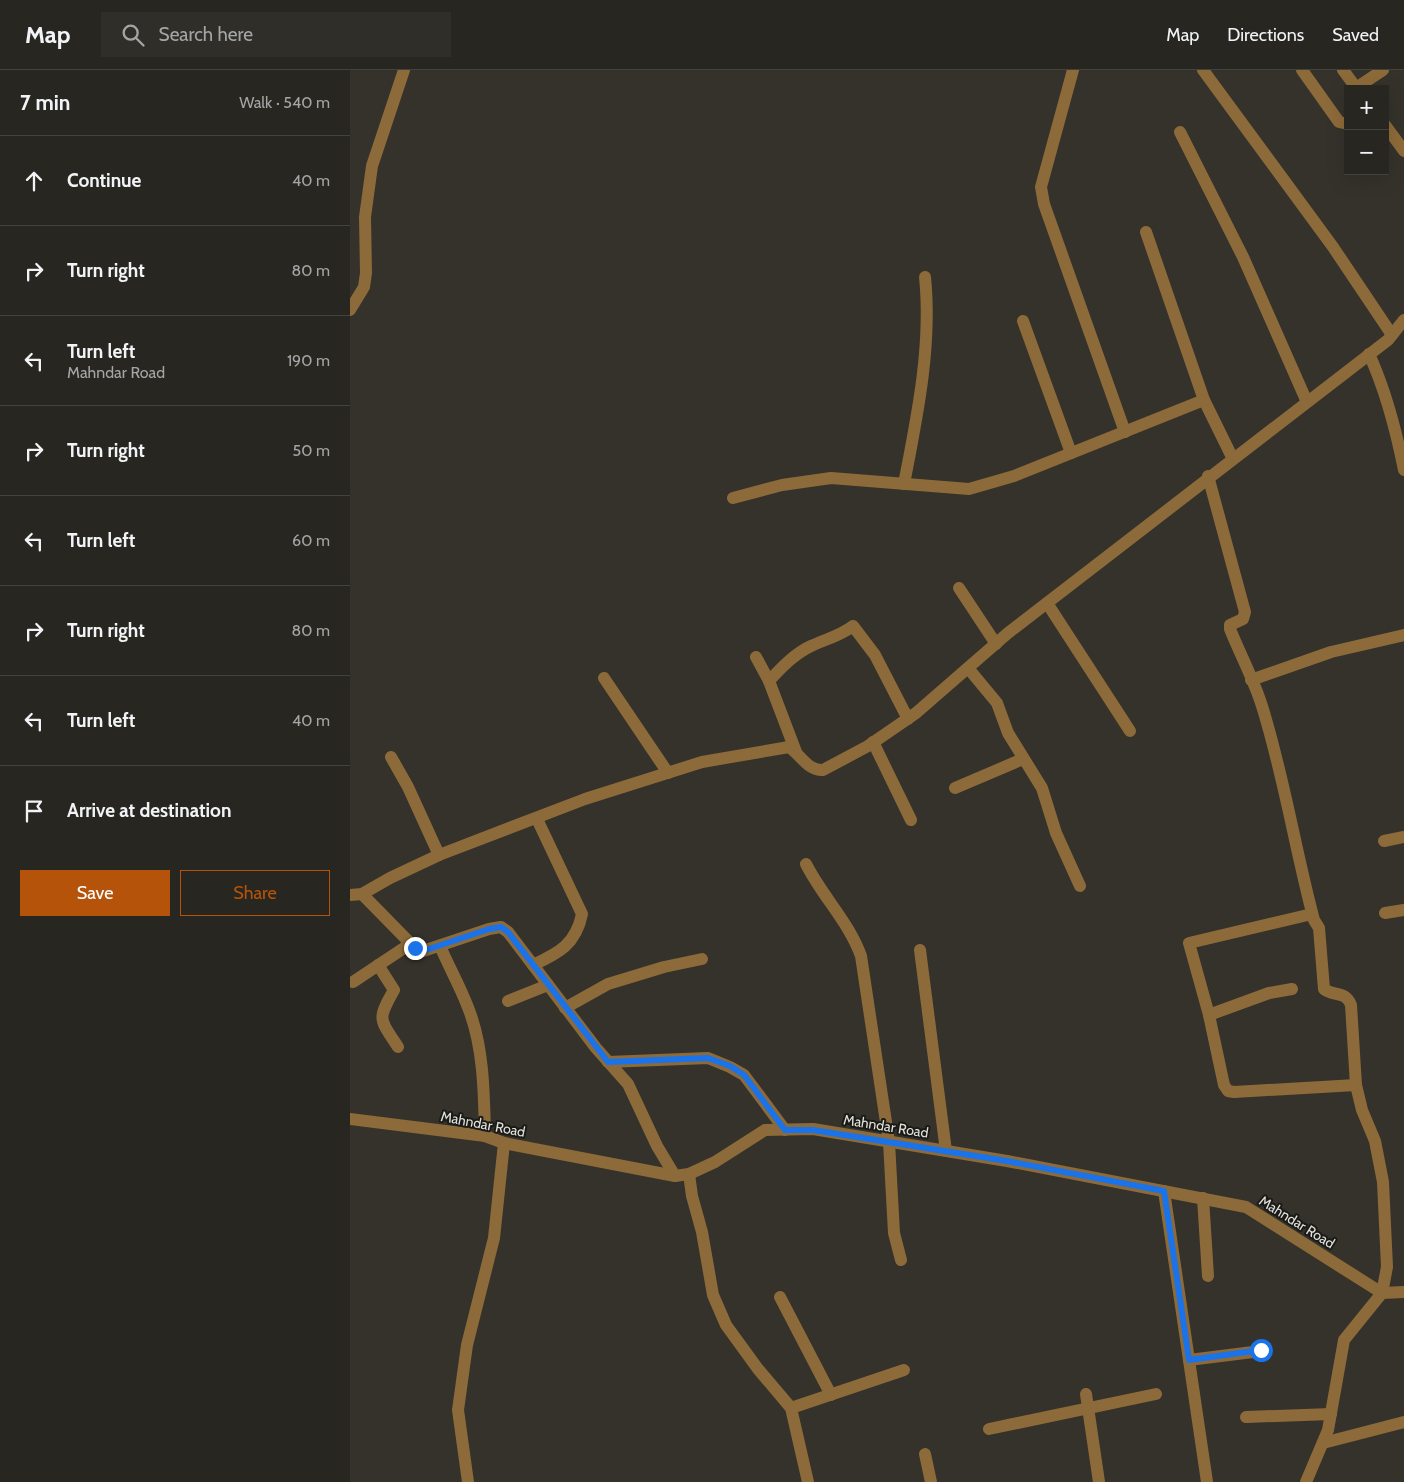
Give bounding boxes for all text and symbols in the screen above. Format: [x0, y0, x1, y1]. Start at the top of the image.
search box [101, 12, 451, 57]
text: Map [25, 20, 71, 49]
icon: search [119, 21, 147, 49]
text: Search here [159, 23, 253, 46]
text: Map [1166, 24, 1199, 46]
text: Directions [1227, 24, 1304, 46]
text: Saved [1332, 24, 1379, 46]
map controls [1344, 85, 1389, 175]
button: + [1344, 85, 1389, 130]
text: 7 min [20, 90, 70, 115]
text: Walk · 540 m [239, 93, 330, 112]
button: − [1344, 130, 1389, 175]
icon: ahead [20, 167, 48, 195]
text: Continue [67, 169, 141, 192]
text: 40 m [292, 171, 330, 190]
icon: right [20, 257, 48, 285]
text: Turn right [67, 259, 145, 282]
text: 80 m [292, 261, 330, 280]
text: Turn left [67, 340, 135, 363]
icon: left [20, 347, 48, 375]
text: 190 m [287, 351, 330, 370]
text: Mahndar Road [67, 363, 165, 382]
icon: right [20, 437, 48, 465]
text: Turn right [67, 439, 145, 462]
text: 50 m [293, 441, 330, 460]
icon: left [20, 527, 48, 555]
text: Turn left [67, 529, 135, 552]
text: 60 m [292, 531, 330, 550]
icon: right [20, 617, 48, 645]
text: Turn right [67, 619, 145, 642]
text: 80 m [292, 621, 330, 640]
icon: left [20, 707, 48, 735]
text: Turn left [67, 709, 135, 732]
text: 40 m [292, 711, 330, 730]
icon: arrive [20, 797, 48, 825]
text: Arrive at destination [67, 799, 231, 822]
button: Save [20, 870, 170, 916]
button: Share [180, 870, 330, 916]
route end [404, 937, 427, 960]
street label: Mahndar Road [439, 1107, 527, 1141]
street label: Mahndar Road [842, 1110, 930, 1142]
street label: Mahndar Road [1256, 1192, 1338, 1252]
route start [1250, 1339, 1273, 1362]

